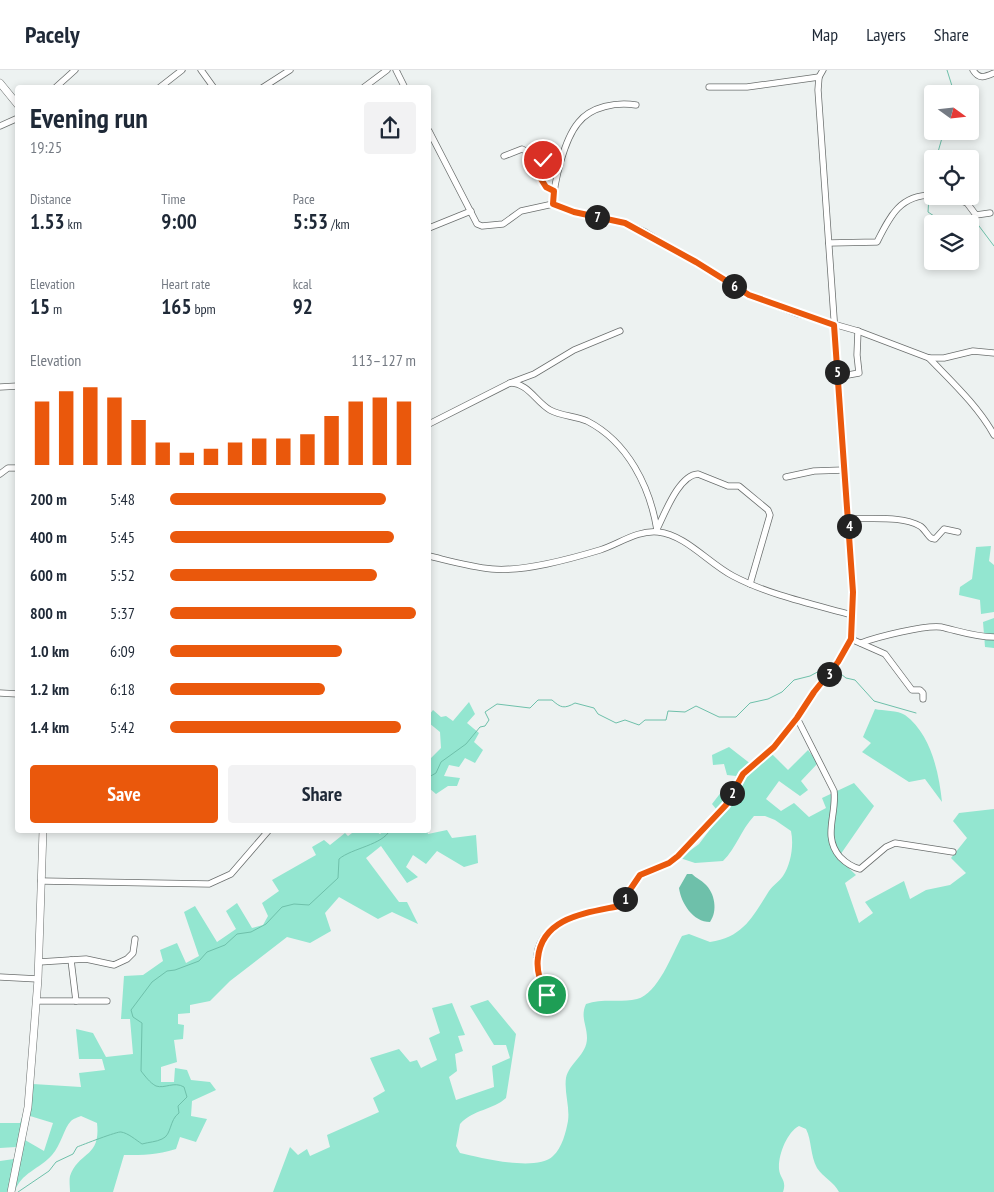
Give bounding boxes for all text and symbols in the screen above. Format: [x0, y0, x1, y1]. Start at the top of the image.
text: Pacely [25, 19, 80, 50]
text: Map [812, 23, 838, 46]
text: Layers [866, 23, 906, 46]
text: Share [934, 23, 969, 46]
north arrow [924, 85, 979, 140]
map controls [924, 85, 979, 270]
text: Evening run [30, 99, 148, 136]
button: share [364, 102, 416, 154]
text: 19:25 [30, 137, 62, 157]
pin [522, 139, 564, 181]
icon: check [529, 146, 557, 174]
button: locate [924, 150, 979, 205]
text: Distance [30, 190, 71, 208]
text: Time [161, 190, 186, 208]
text: Pace [293, 190, 315, 208]
pin: 7 [584, 204, 610, 230]
text: 1.53 [30, 208, 65, 235]
text: 9:00 [161, 208, 197, 235]
text: 5:53 [293, 208, 328, 235]
text: 7 [594, 208, 601, 226]
text: km [65, 215, 82, 233]
text: /km [328, 215, 350, 233]
button: layers [924, 215, 979, 270]
pin: 6 [722, 274, 746, 298]
text: Elevation [30, 275, 75, 293]
text: Heart rate [161, 275, 210, 293]
text: kcal [293, 275, 312, 293]
text: 6 [731, 277, 738, 295]
text: 15 [30, 293, 50, 320]
text: 165 [161, 293, 191, 320]
text: 92 [293, 293, 313, 320]
text: m [50, 300, 62, 318]
text: bpm [191, 300, 216, 318]
text: Elevation [30, 350, 81, 370]
text: 113–127 m [351, 350, 416, 370]
pin: 5 [824, 360, 850, 384]
text: 5 [834, 363, 841, 381]
text: 200 m [30, 489, 67, 509]
text: 5:48 [110, 489, 135, 509]
pin: 4 [836, 514, 862, 538]
text: 4 [846, 517, 853, 535]
text: 400 m [30, 527, 67, 547]
text: 5:45 [110, 527, 135, 547]
text: 600 m [30, 565, 67, 585]
text: 5:52 [110, 565, 135, 585]
text: 800 m [30, 603, 67, 623]
text: 5:37 [110, 603, 135, 623]
text: 1.0 km [30, 641, 69, 661]
text: 6:09 [110, 641, 135, 661]
pin: 3 [816, 662, 842, 686]
text: 3 [826, 665, 833, 683]
text: 1.2 km [30, 679, 69, 699]
text: 6:18 [110, 679, 135, 699]
text: 1.4 km [30, 717, 69, 737]
text: 5:42 [110, 717, 135, 737]
button: Save [30, 765, 218, 823]
button: Share [228, 765, 416, 823]
pin: 2 [720, 780, 744, 806]
text: 2 [729, 784, 736, 802]
pin: 1 [612, 886, 638, 912]
text: 1 [622, 890, 629, 908]
pin [526, 974, 568, 1016]
icon: arrive [533, 981, 561, 1009]

